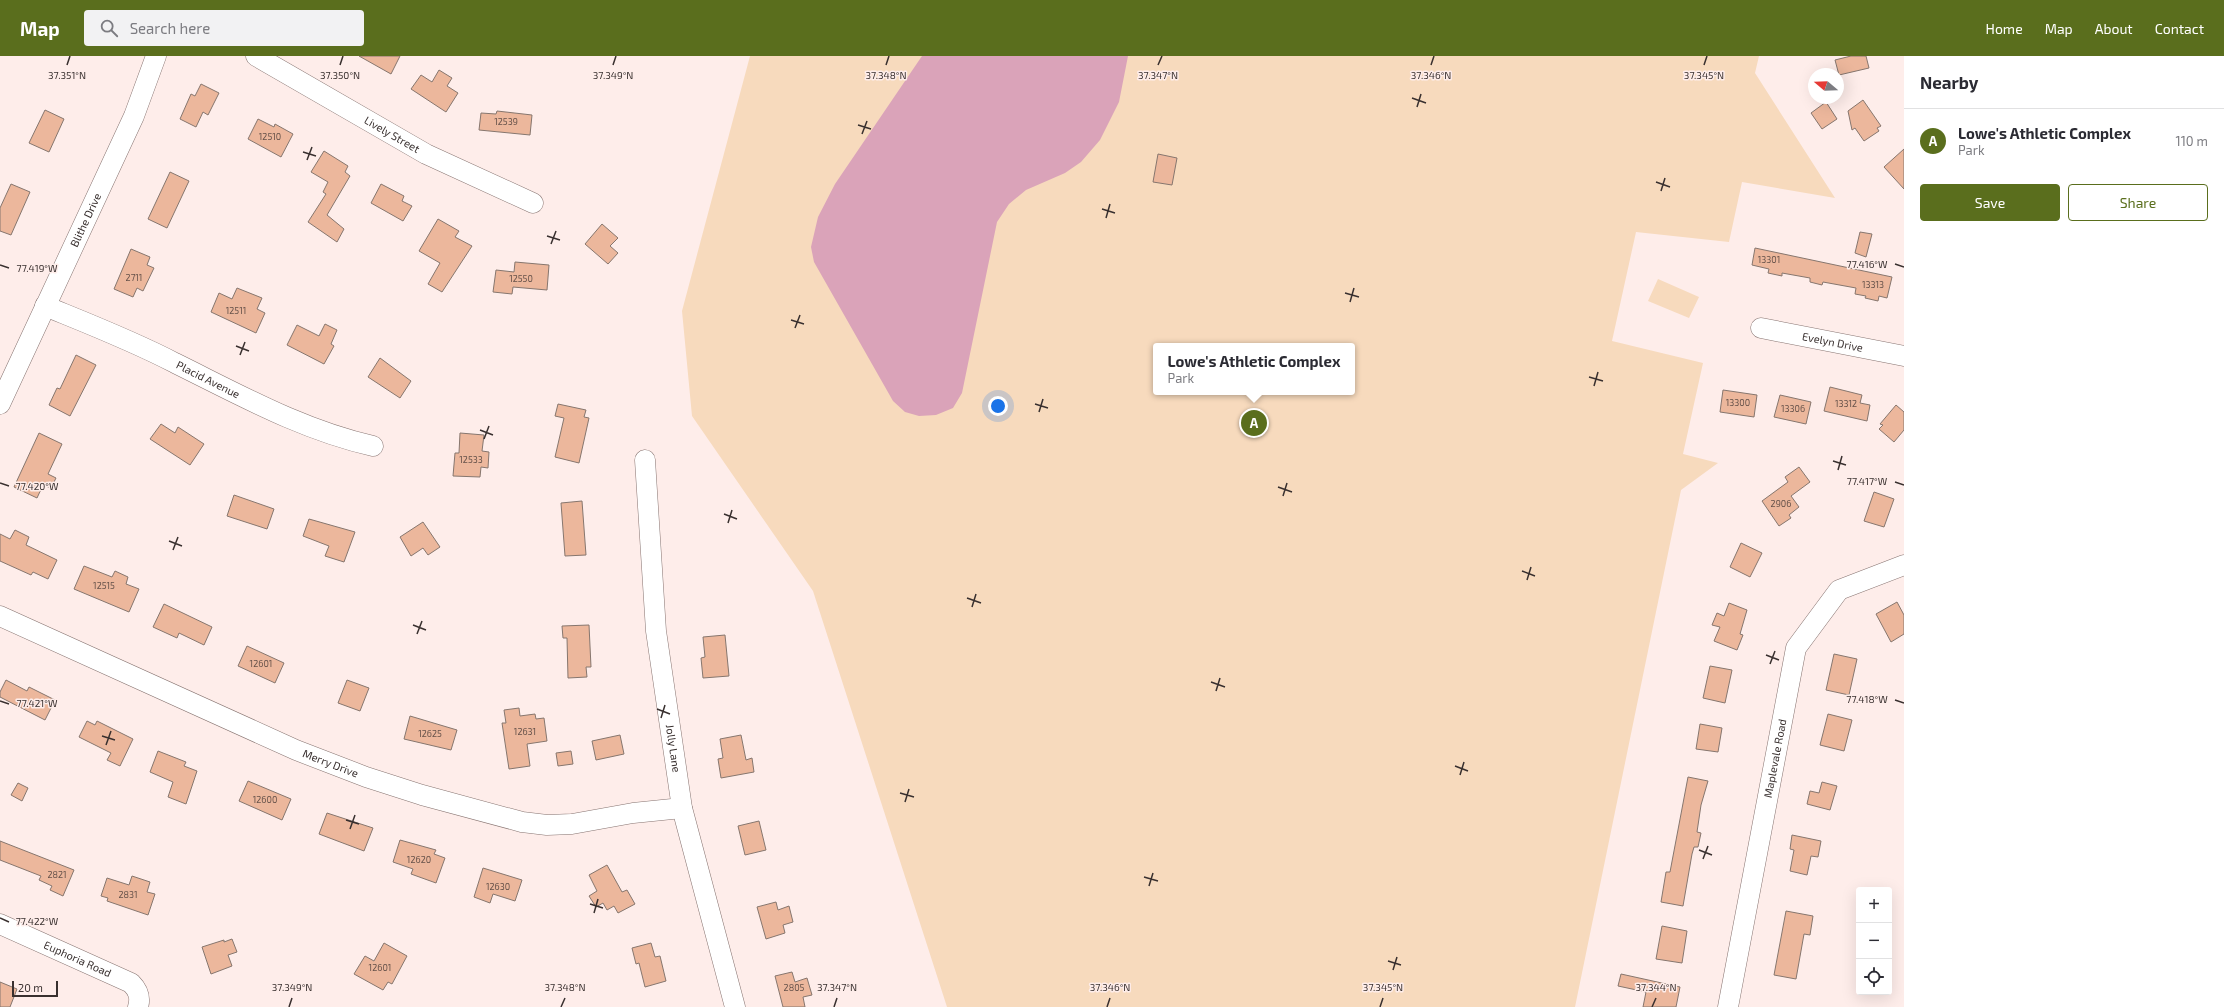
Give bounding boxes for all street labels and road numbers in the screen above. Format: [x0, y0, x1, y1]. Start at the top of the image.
street label: Lively Street [362, 113, 422, 155]
street label: Blithe Drive [67, 191, 103, 249]
street label: Evelyn Drive [1801, 329, 1864, 354]
street label: Placid Avenue [174, 358, 242, 400]
street label: Maplevale Road [1761, 718, 1788, 799]
street label: Jolly Lane [664, 723, 684, 773]
street label: Merry Drive [301, 746, 361, 780]
street label: Euphoria Road [42, 938, 113, 979]

